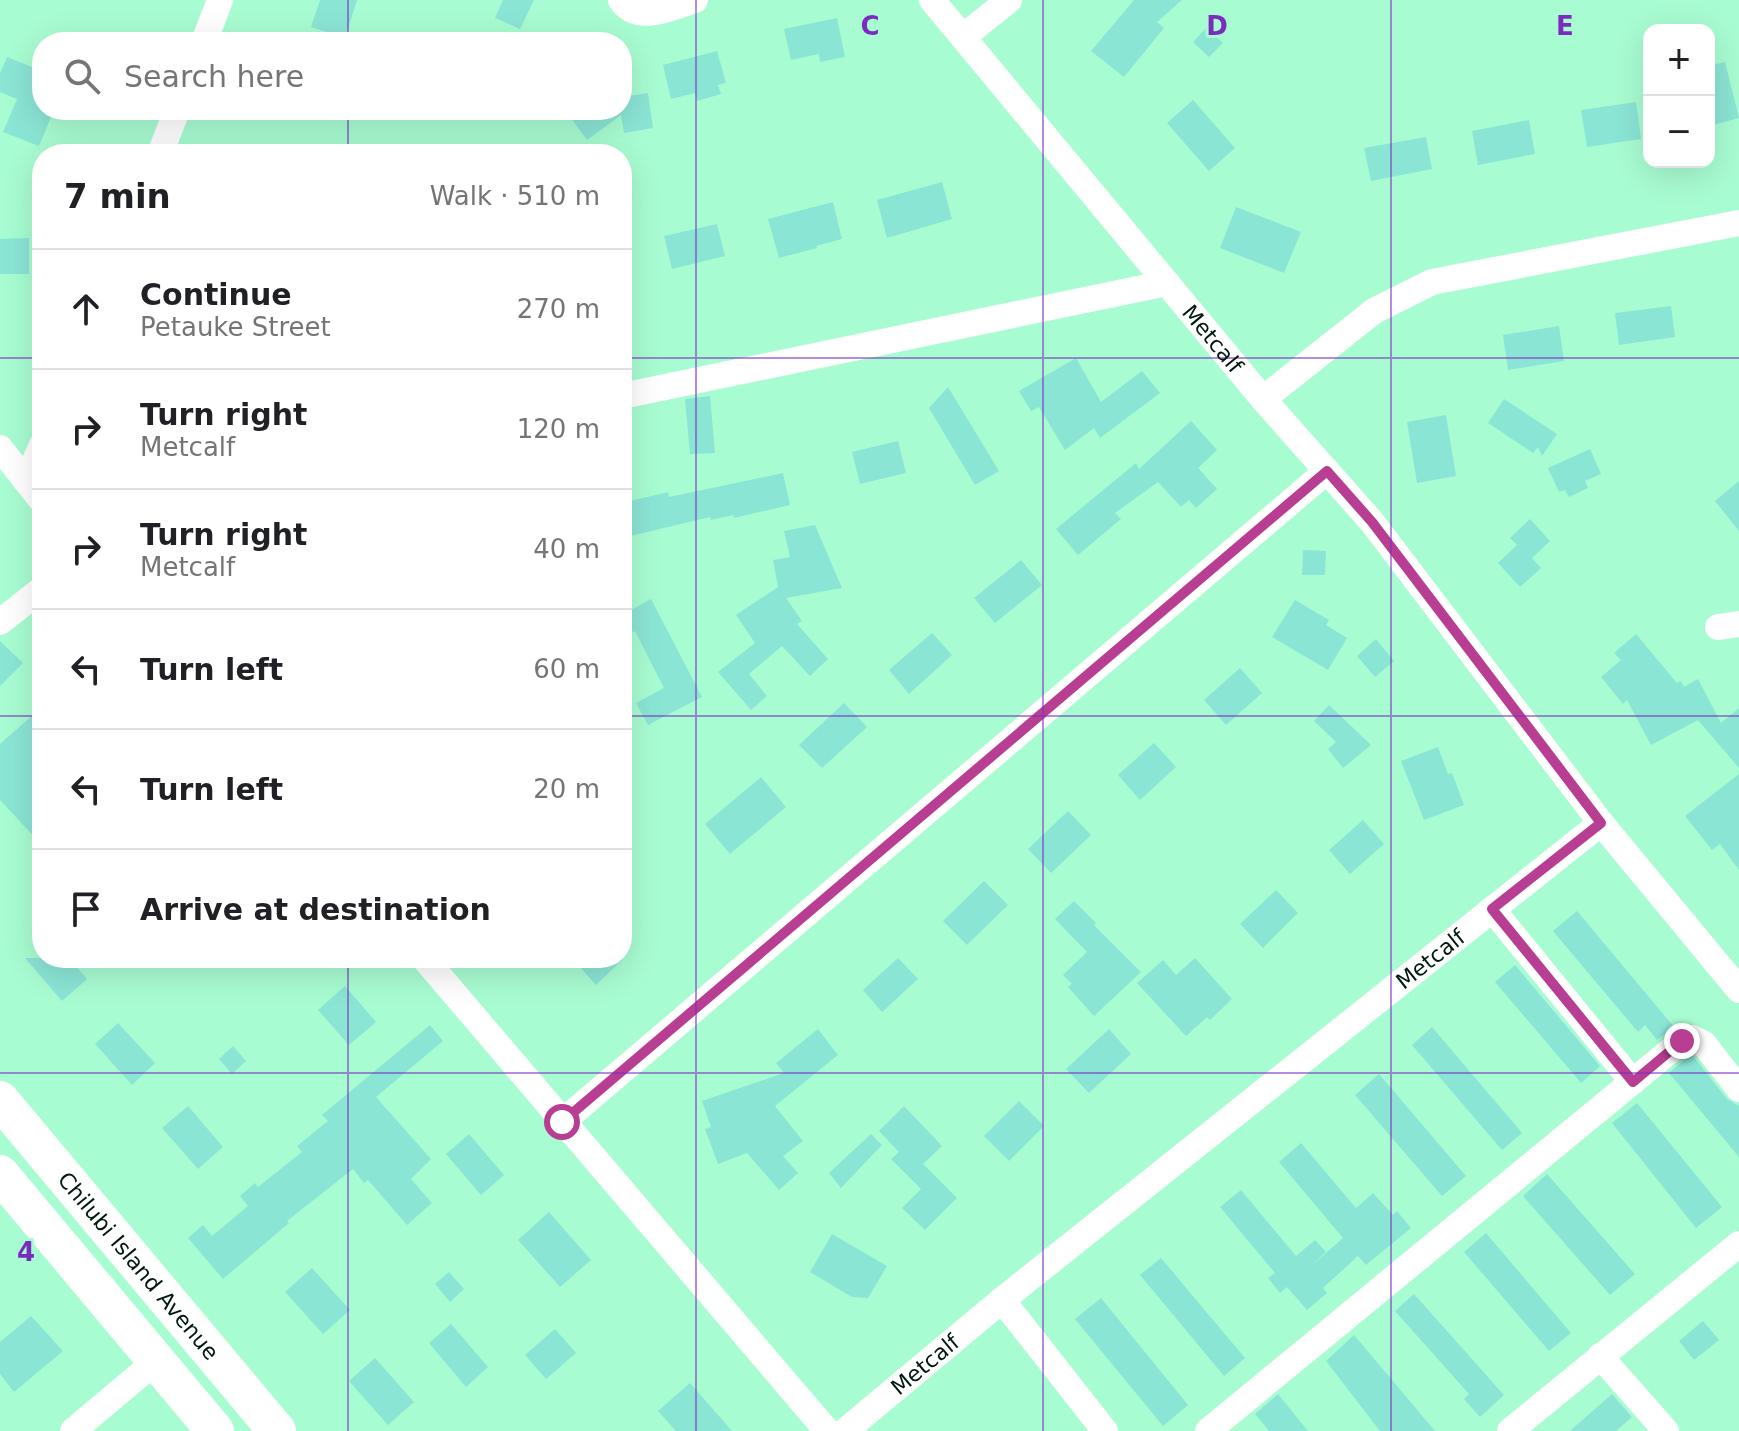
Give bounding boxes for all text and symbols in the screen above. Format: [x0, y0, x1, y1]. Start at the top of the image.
text: C [860, 11, 880, 41]
text: D [1206, 11, 1228, 41]
text: E [1556, 11, 1574, 41]
map controls [1643, 24, 1715, 168]
button: + [1643, 24, 1715, 96]
search box [32, 32, 632, 120]
icon: search [60, 54, 104, 98]
text: Search here [124, 59, 304, 94]
button: − [1643, 96, 1715, 168]
text: 7 min [64, 176, 171, 216]
text: Walk · 510 m [430, 181, 600, 211]
text: Continue [140, 277, 292, 312]
icon: ahead [64, 287, 108, 331]
text: 270 m [517, 294, 600, 324]
street label: Metcalf [1177, 300, 1249, 379]
text: Petauke Street [140, 312, 331, 342]
text: Turn right [140, 397, 307, 432]
icon: right [64, 407, 108, 451]
text: 120 m [517, 414, 600, 444]
text: Metcalf [140, 432, 235, 462]
text: Turn right [140, 517, 307, 552]
icon: right [64, 527, 108, 571]
text: 40 m [533, 534, 600, 564]
text: Metcalf [140, 552, 235, 582]
icon: left [64, 647, 108, 691]
text: Turn left [140, 652, 283, 687]
text: 60 m [533, 654, 600, 684]
icon: left [64, 767, 108, 811]
text: Turn left [140, 772, 283, 807]
text: 20 m [533, 774, 600, 804]
icon: arrive [64, 887, 108, 931]
text: Arrive at destination [140, 892, 491, 927]
street label: Metcalf [1391, 924, 1471, 994]
route end [1664, 1023, 1700, 1059]
route start [544, 1104, 580, 1140]
street label: Chilubi Island Avenue [53, 1167, 224, 1365]
text: 4 [17, 1237, 35, 1267]
street label: Metcalf [886, 1329, 965, 1400]

